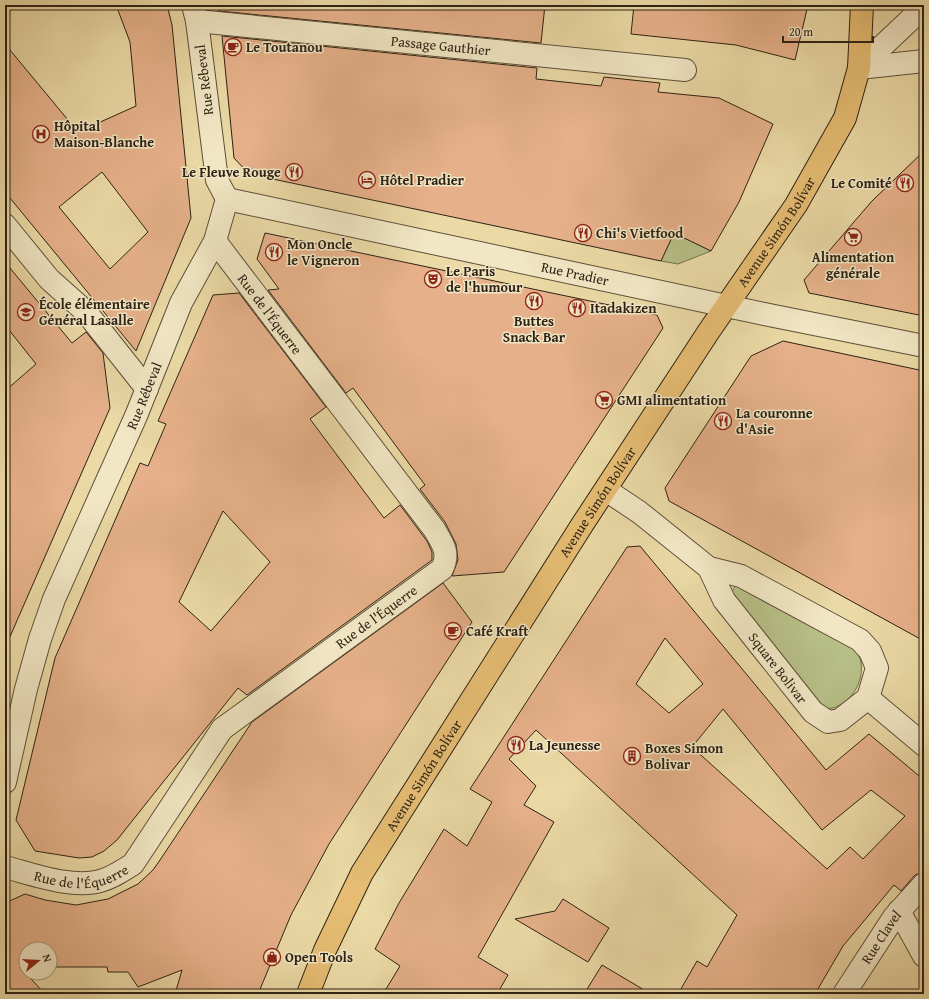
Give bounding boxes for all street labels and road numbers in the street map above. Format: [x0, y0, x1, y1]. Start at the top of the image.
street label: Passage Gauthier [390, 31, 492, 60]
street label: Rue Rébeval [190, 43, 218, 116]
street label: Avenue Simón Bolívar [732, 173, 820, 291]
street label: Rue Pradier [539, 257, 611, 291]
street label: Rue de l'Équerre [233, 269, 307, 359]
street label: Rue Rébeval [121, 359, 167, 433]
street label: Avenue Simón Bolívar [554, 442, 641, 561]
street label: Rue de l'Équerre [331, 580, 422, 653]
street label: Square Bolivar [744, 628, 812, 708]
street label: Avenue Simón Bolívar [381, 716, 467, 835]
street label: Rue de l'Équerre [32, 859, 133, 893]
street label: Rue Clavel [856, 905, 906, 968]

